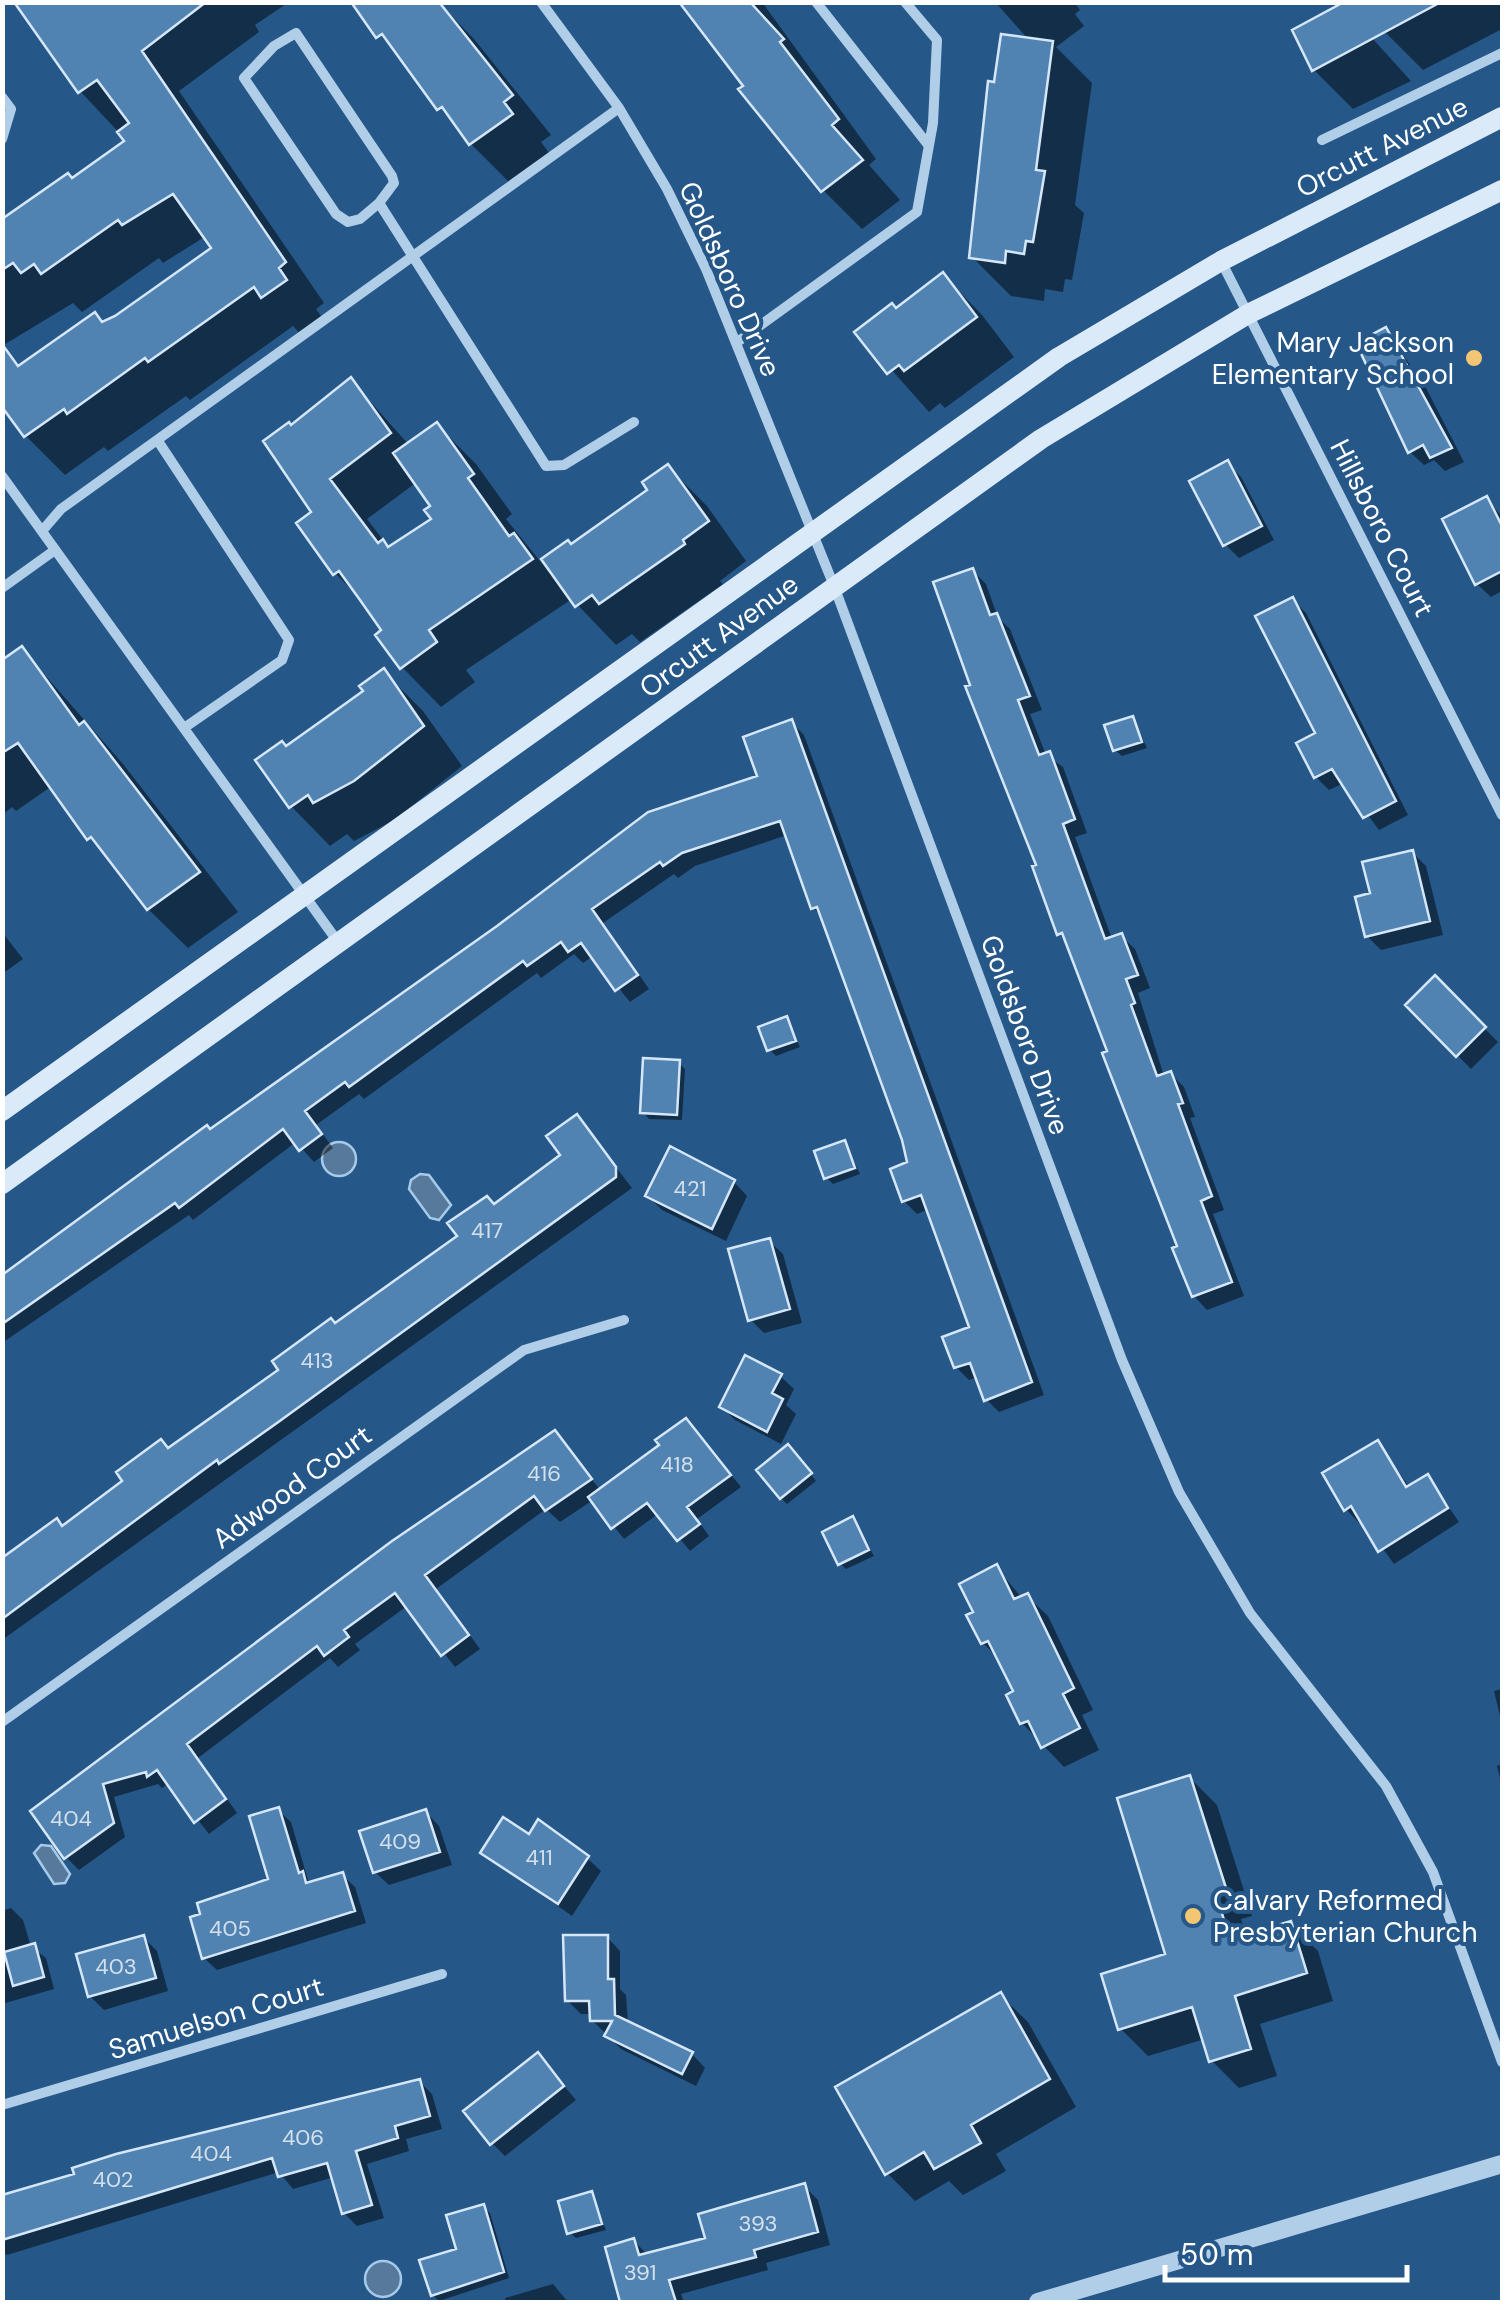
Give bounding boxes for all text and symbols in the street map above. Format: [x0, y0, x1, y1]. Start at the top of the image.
street label: Orcutt Avenue [1290, 88, 1474, 206]
street label: Goldsboro Drive [670, 176, 790, 382]
place label: Mary Jackson Elementary School [1212, 324, 1454, 393]
marker: Mary Jackson Elementary School [1463, 347, 1485, 369]
street label: Hillsboro Court [1321, 433, 1443, 623]
street label: Orcutt Avenue [632, 566, 806, 706]
street label: Goldsboro Drive [972, 930, 1078, 1140]
house number: 421 [674, 1174, 706, 1203]
house number: 417 [471, 1216, 503, 1245]
house number: 413 [300, 1346, 334, 1375]
street label: Adwood Court [205, 1417, 379, 1557]
house number: 418 [660, 1450, 694, 1479]
house number: 416 [527, 1459, 561, 1488]
house number: 404 [50, 1804, 92, 1833]
house number: 409 [379, 1827, 421, 1856]
house number: 411 [525, 1843, 553, 1872]
place label: Calvary Reformed Presbyterian Church [1213, 1882, 1478, 1951]
marker: Calvary Reformed Presbyterian Church [1182, 1905, 1204, 1927]
house number: 405 [209, 1914, 251, 1943]
house number: 403 [95, 1952, 137, 1981]
street label: Samuelson Court [104, 1968, 328, 2068]
house number: 406 [282, 2123, 324, 2152]
house number: 404 [190, 2139, 232, 2168]
house number: 402 [93, 2165, 133, 2194]
house number: 393 [739, 2209, 777, 2238]
scale bar [1165, 2220, 1408, 2282]
text: 50 m [1180, 2235, 1254, 2274]
house number: 391 [624, 2258, 656, 2287]

